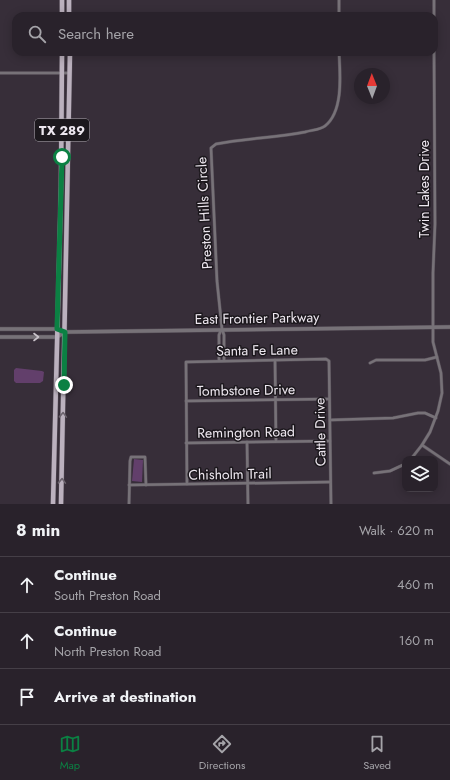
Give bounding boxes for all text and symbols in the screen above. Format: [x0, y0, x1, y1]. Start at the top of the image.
search box [12, 12, 438, 56]
icon: search [26, 23, 48, 45]
text: Search here [58, 23, 134, 45]
north arrow [354, 68, 390, 104]
road number: TX 289 [35, 119, 89, 141]
street label: Twin Lakes Drive [414, 140, 434, 238]
route start [53, 148, 71, 166]
street label: Preston Hills Circle [191, 156, 217, 270]
street label: East Frontier Parkway [195, 307, 320, 329]
one-way arrow [33, 333, 39, 341]
street label: Santa Fe Lane [216, 339, 298, 361]
route end [55, 376, 73, 394]
street label: Tombstone Drive [197, 379, 295, 401]
street label: Cattle Drive [309, 397, 331, 467]
one-way arrow [59, 412, 68, 418]
street label: Remington Road [197, 421, 295, 443]
map controls [402, 456, 438, 492]
button: layers [402, 456, 438, 492]
street label: Chisholm Trail [188, 463, 272, 485]
one-way arrow [57, 478, 66, 484]
text: 8 min [16, 518, 60, 542]
text: Walk · 620 m [359, 521, 434, 540]
text: Continue [54, 564, 117, 586]
icon: ahead [16, 574, 38, 596]
text: 460 m [397, 575, 434, 594]
text: South Preston Road [54, 586, 161, 605]
text: Continue [54, 620, 117, 642]
icon: ahead [16, 630, 38, 652]
text: 160 m [399, 631, 434, 650]
text: North Preston Road [54, 642, 162, 661]
icon: arrive [16, 686, 38, 708]
text: Arrive at destination [54, 686, 196, 708]
tab: Map [59, 733, 81, 773]
tab: Directions [199, 733, 245, 773]
tab: Saved [363, 733, 391, 773]

